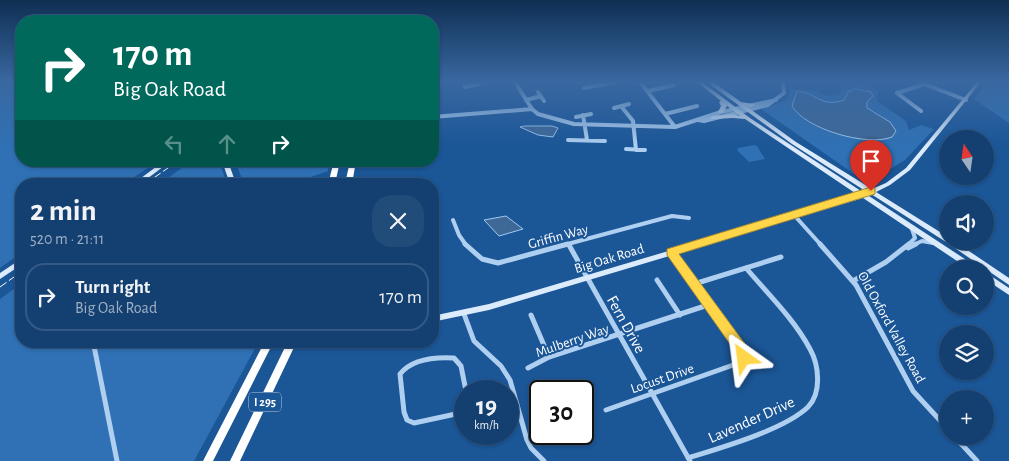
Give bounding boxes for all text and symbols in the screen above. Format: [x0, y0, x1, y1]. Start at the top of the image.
icon: right [30, 35, 95, 100]
text: 170 m [113, 37, 193, 72]
text: Big Oak Road [113, 78, 226, 100]
icon: left [160, 130, 188, 158]
icon: ahead [213, 130, 241, 158]
icon: right [266, 130, 294, 158]
north arrow [939, 130, 994, 185]
map controls [939, 130, 994, 445]
pin [850, 140, 892, 191]
icon: arrive [857, 147, 885, 175]
button: close [372, 195, 424, 247]
button: sound [939, 195, 994, 250]
text: 2 min [30, 196, 97, 226]
street label: Griffin Way [527, 222, 590, 252]
text: 520 m · 21:11 [30, 231, 104, 247]
street label: Big Oak Road [573, 242, 646, 276]
button: search [939, 260, 994, 315]
street label: Old Oxford Valley Road [855, 270, 927, 385]
text: Turn right [75, 278, 150, 297]
icon: right [32, 283, 60, 311]
text: 170 m [379, 288, 422, 307]
street label: Fern Drive [604, 293, 648, 356]
text: Big Oak Road [75, 300, 157, 316]
street label: Mulberry Way [534, 322, 611, 360]
button: layers [939, 325, 994, 380]
position arrow [717, 331, 769, 383]
street label: Locust Drive [629, 362, 696, 396]
speed limit sign: 30 [529, 380, 594, 445]
button: + [939, 390, 994, 445]
road number: I 295 [249, 392, 281, 412]
text: 19 [476, 394, 497, 419]
street label: Lavender Drive [706, 394, 797, 446]
text: km/h [474, 419, 499, 431]

